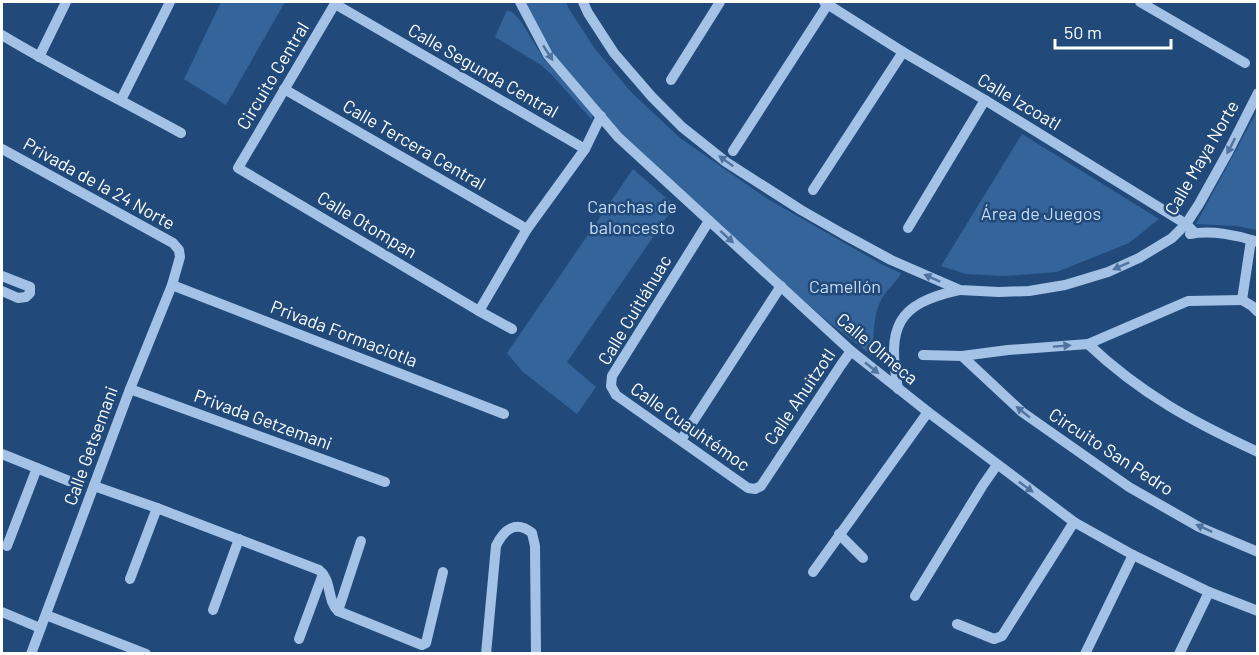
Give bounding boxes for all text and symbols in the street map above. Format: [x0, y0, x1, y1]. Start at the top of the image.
scale bar [1055, 12, 1170, 50]
street label: Circuito Central [231, 18, 313, 133]
street label: Calle Segunda Central [405, 18, 562, 122]
text: 50 m [1064, 21, 1102, 43]
one-way arrow [542, 45, 553, 61]
street label: Calle Izcoatl [974, 68, 1065, 135]
street label: Calle Tercera Central [339, 94, 490, 194]
street label: Calle Maya Norte [1159, 96, 1243, 219]
street label: Privada de la 24 Norte [20, 132, 179, 234]
one-way arrow [1227, 137, 1236, 154]
one-way arrow [719, 155, 735, 167]
street label: Calle Otompan [314, 186, 421, 263]
park label: Canchas de baloncesto [587, 195, 677, 238]
park label: Área de Juegos [981, 202, 1101, 224]
one-way arrow [719, 230, 734, 243]
street label: Calle Cuitláhuac [593, 251, 676, 368]
one-way arrow [1112, 262, 1129, 271]
one-way arrow [923, 272, 941, 282]
park label: Camellón [809, 275, 881, 297]
street label: Privada Formaciotla [268, 295, 421, 371]
street label: Calle Olmeca [832, 308, 923, 389]
one-way arrow [1053, 341, 1072, 351]
street label: Calle Ahuitzotl [759, 344, 839, 449]
one-way arrow [864, 361, 880, 374]
street label: Calle Cuauhtémoc [627, 377, 754, 475]
street label: Calle Getsemani [58, 383, 122, 508]
street label: Privada Getzemani [191, 384, 335, 454]
street label: Circuito San Pedro [1045, 403, 1178, 500]
one-way arrow [1015, 406, 1030, 418]
one-way arrow [1018, 481, 1034, 493]
one-way arrow [1195, 524, 1212, 533]

